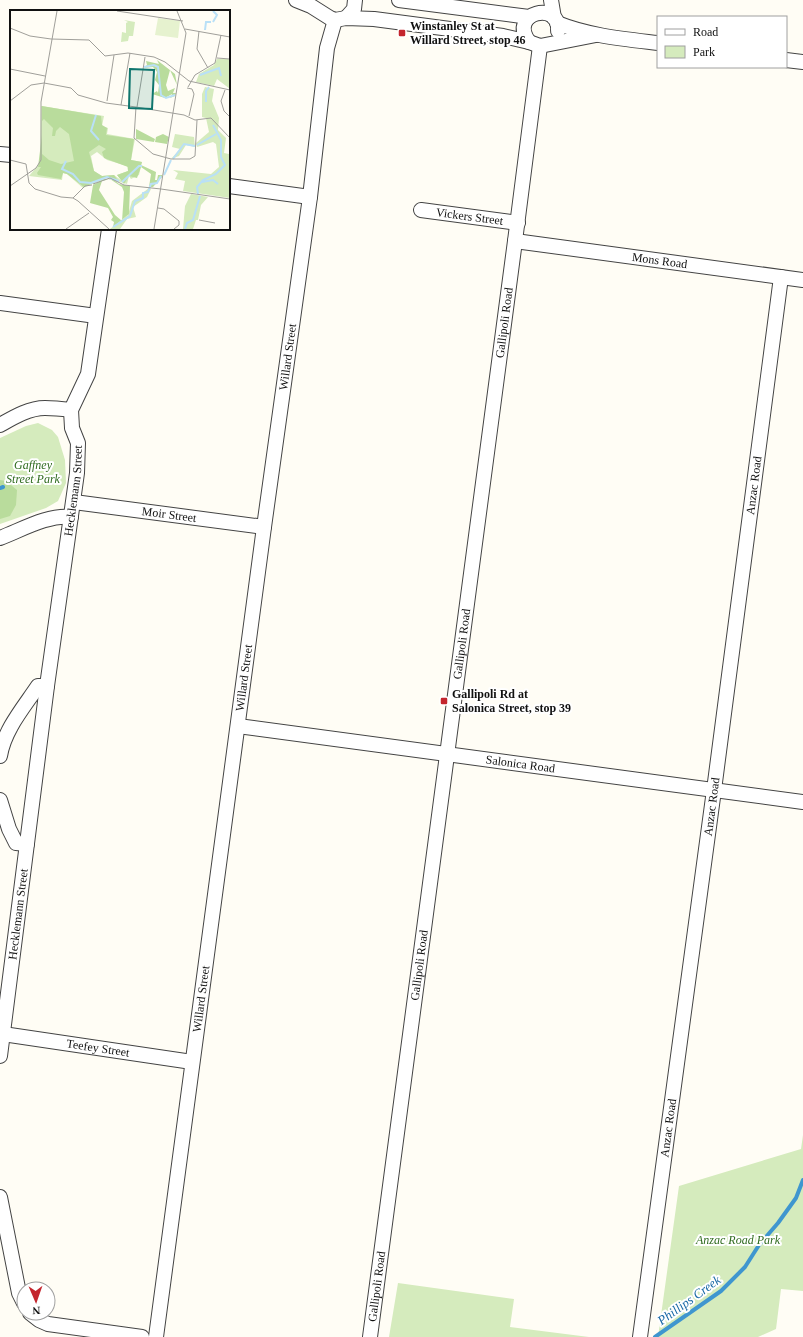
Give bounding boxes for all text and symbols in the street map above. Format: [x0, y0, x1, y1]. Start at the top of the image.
inset map [10, 10, 230, 230]
legend [657, 16, 787, 68]
place label: Winstanley St at Willard Street, stop 46 [410, 19, 526, 47]
text: Road [693, 25, 718, 39]
marker: Winstanley St at Willard Street, stop 46 [397, 28, 407, 38]
text: Park [693, 45, 715, 59]
street label: Vickers Street [435, 205, 505, 228]
street label: Mons Road [631, 250, 688, 271]
street label: Gallipoli Road [493, 287, 516, 359]
street label: Willard Street [276, 322, 299, 391]
street label: Hecklemann Street [61, 444, 85, 537]
street label: Anzac Road [743, 455, 765, 516]
park label: Gaffney Street Park [6, 458, 61, 486]
street label: Moir Street [141, 504, 198, 525]
street label: Gallipoli Road [450, 608, 473, 680]
street label: Willard Street [233, 643, 255, 712]
place label: Gallipoli Rd at Salonica Street, stop 39 [452, 687, 571, 715]
marker: Gallipoli Rd at Salonica Street, stop 39 [439, 696, 449, 706]
street label: Salonica Road [485, 752, 556, 776]
street label: Anzac Road [701, 777, 723, 837]
street label: Hecklemann Street [5, 867, 31, 961]
street label: Gallipoli Road [408, 929, 431, 1001]
street label: Willard Street [190, 964, 213, 1033]
street label: Teefey Street [66, 1036, 131, 1060]
street label: Anzac Road [657, 1098, 679, 1158]
park label: Anzac Road Park [695, 1233, 781, 1247]
street label: Gallipoli Road [365, 1250, 388, 1323]
water label: Phillips Creek [654, 1272, 724, 1328]
north arrow [16, 1281, 56, 1321]
text: N [32, 1305, 41, 1317]

